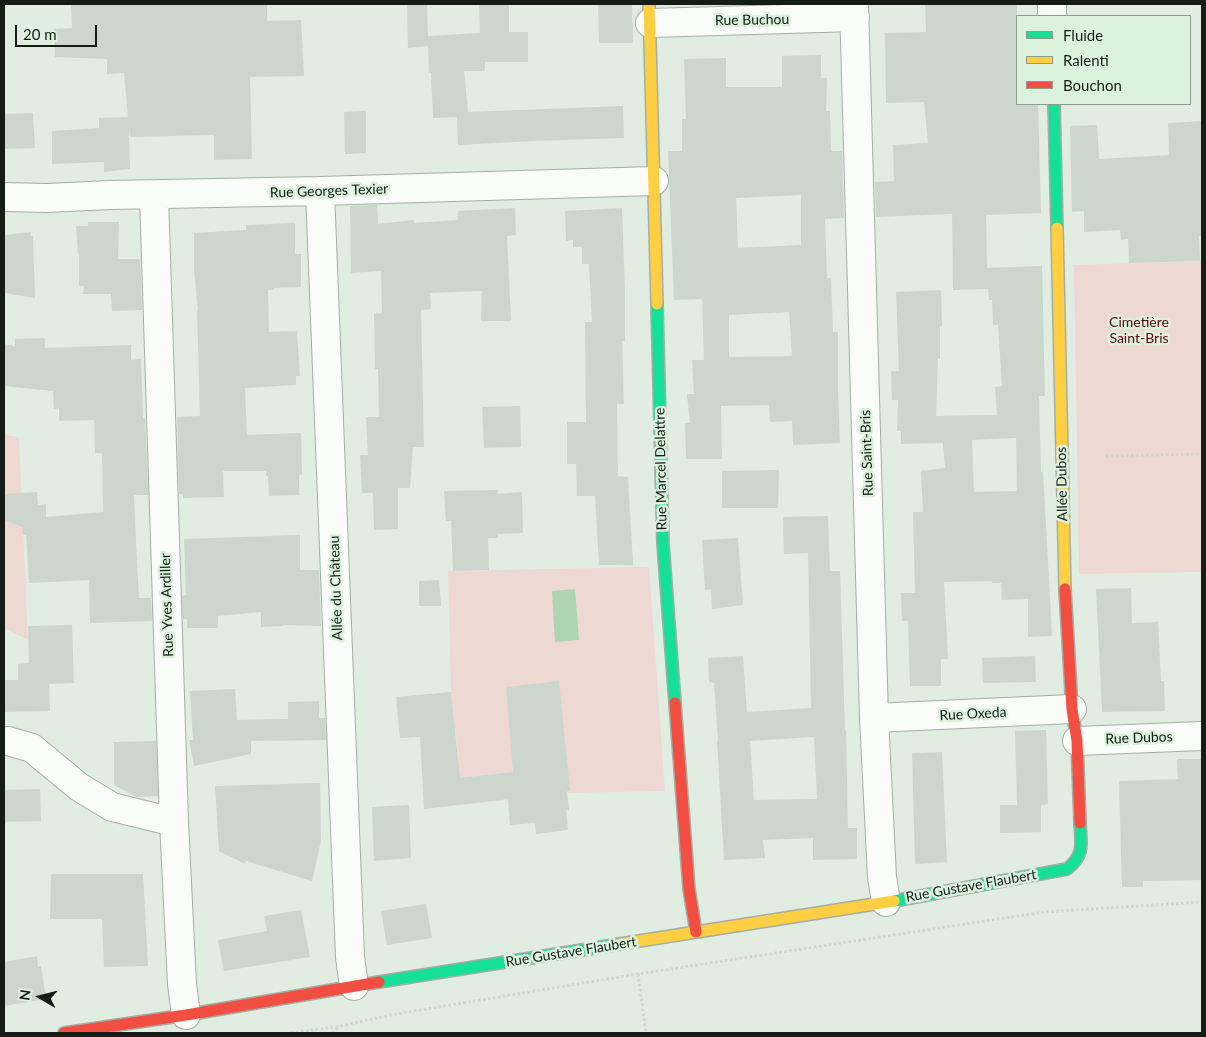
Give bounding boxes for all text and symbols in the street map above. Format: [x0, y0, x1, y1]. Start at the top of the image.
street label: Rue Buchou [715, 11, 789, 29]
scale bar [18, 15, 100, 47]
legend [1016, 15, 1191, 105]
text: 20 m [23, 25, 57, 43]
text: Fluide [1063, 26, 1103, 44]
text: Ralenti [1063, 51, 1109, 69]
text: Bouchon [1063, 76, 1122, 94]
street label: Rue Georges Texier [269, 181, 389, 201]
park label: Cimetière Saint-Bris [1109, 314, 1169, 347]
street label: Rue Marcel Delattre [652, 408, 670, 530]
street label: Rue Saint-Bris [857, 410, 877, 496]
street label: Allée Dubos [1053, 447, 1071, 521]
street label: Allée du Château [326, 535, 346, 641]
street label: Rue Yves Ardiller [157, 553, 177, 657]
street label: Rue Oxeda [939, 704, 1007, 724]
street label: Rue Dubos [1105, 728, 1173, 748]
street label: Rue Gustave Flaubert [904, 866, 1038, 906]
street label: Rue Gustave Flaubert [504, 933, 638, 971]
north arrow [15, 972, 65, 1022]
text: N [15, 988, 34, 1001]

